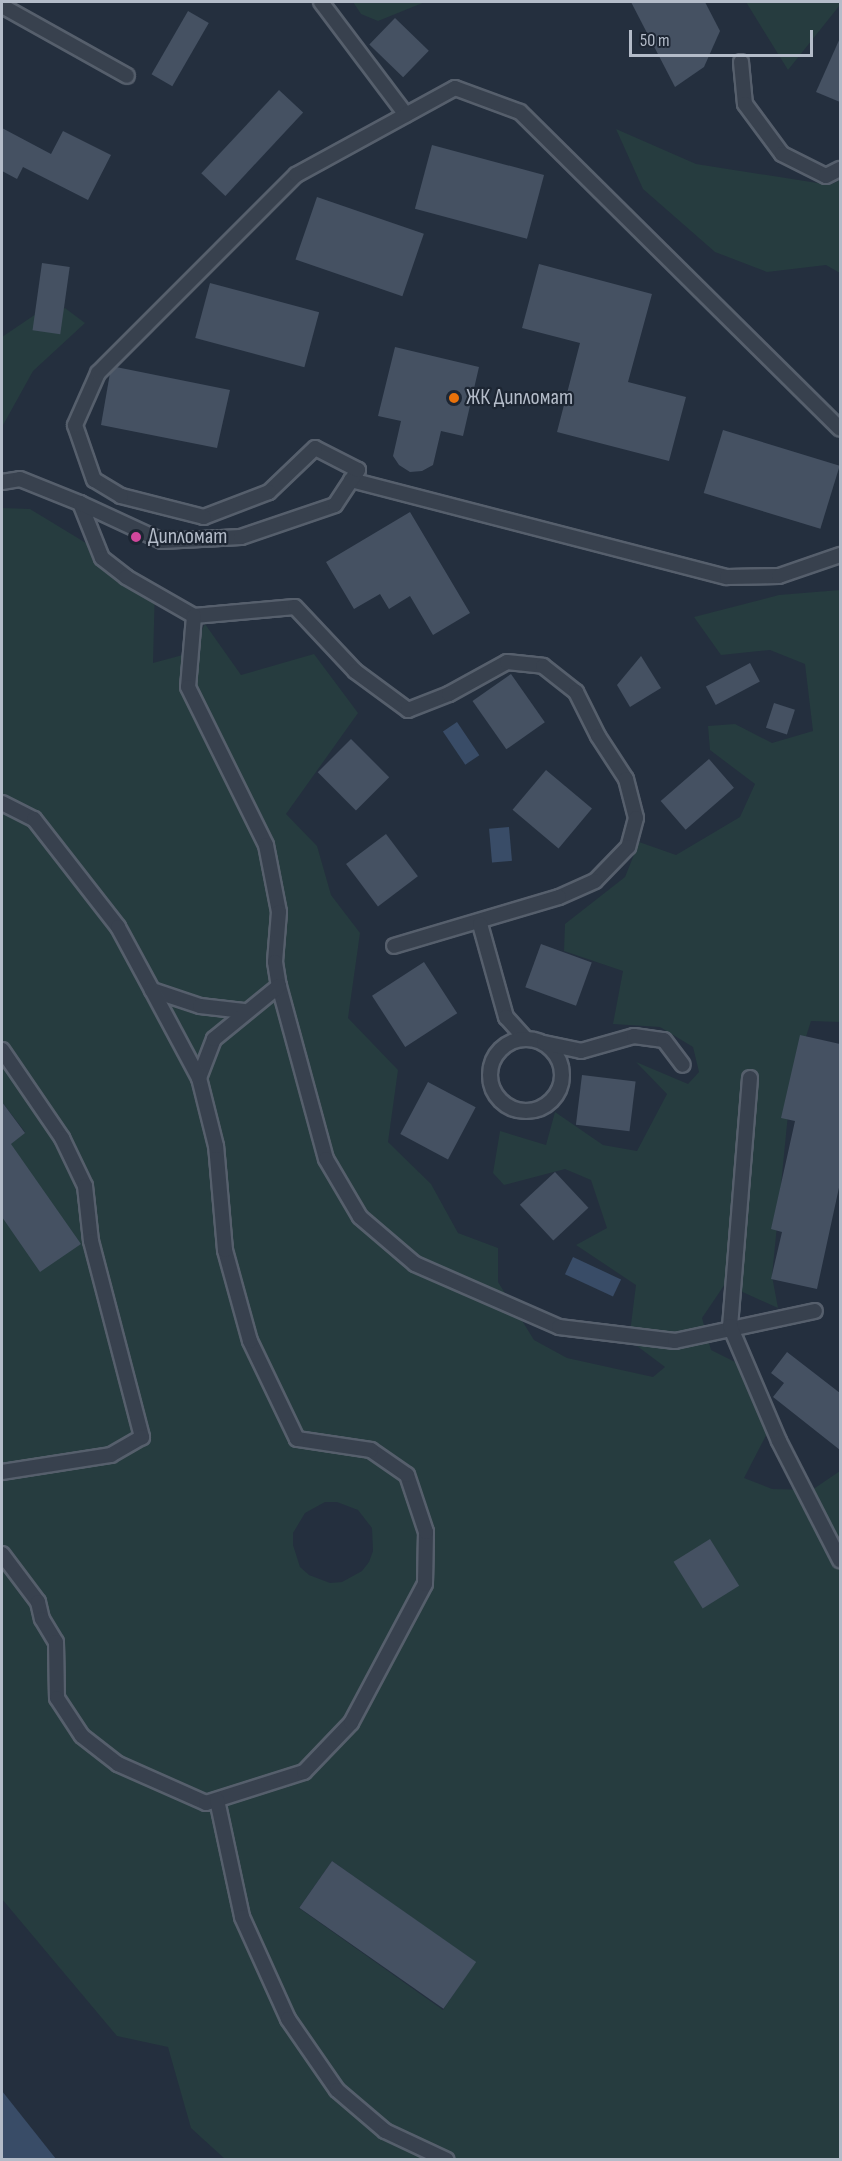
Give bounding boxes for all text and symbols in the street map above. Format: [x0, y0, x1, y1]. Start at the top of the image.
scale bar [632, 18, 816, 56]
text: 50 m [640, 30, 670, 51]
place label: ЖК Дипломат [466, 385, 573, 411]
marker: ЖК Дипломат [447, 391, 461, 405]
place label: Дипломат [148, 524, 227, 550]
marker: Дипломат [129, 530, 143, 544]

